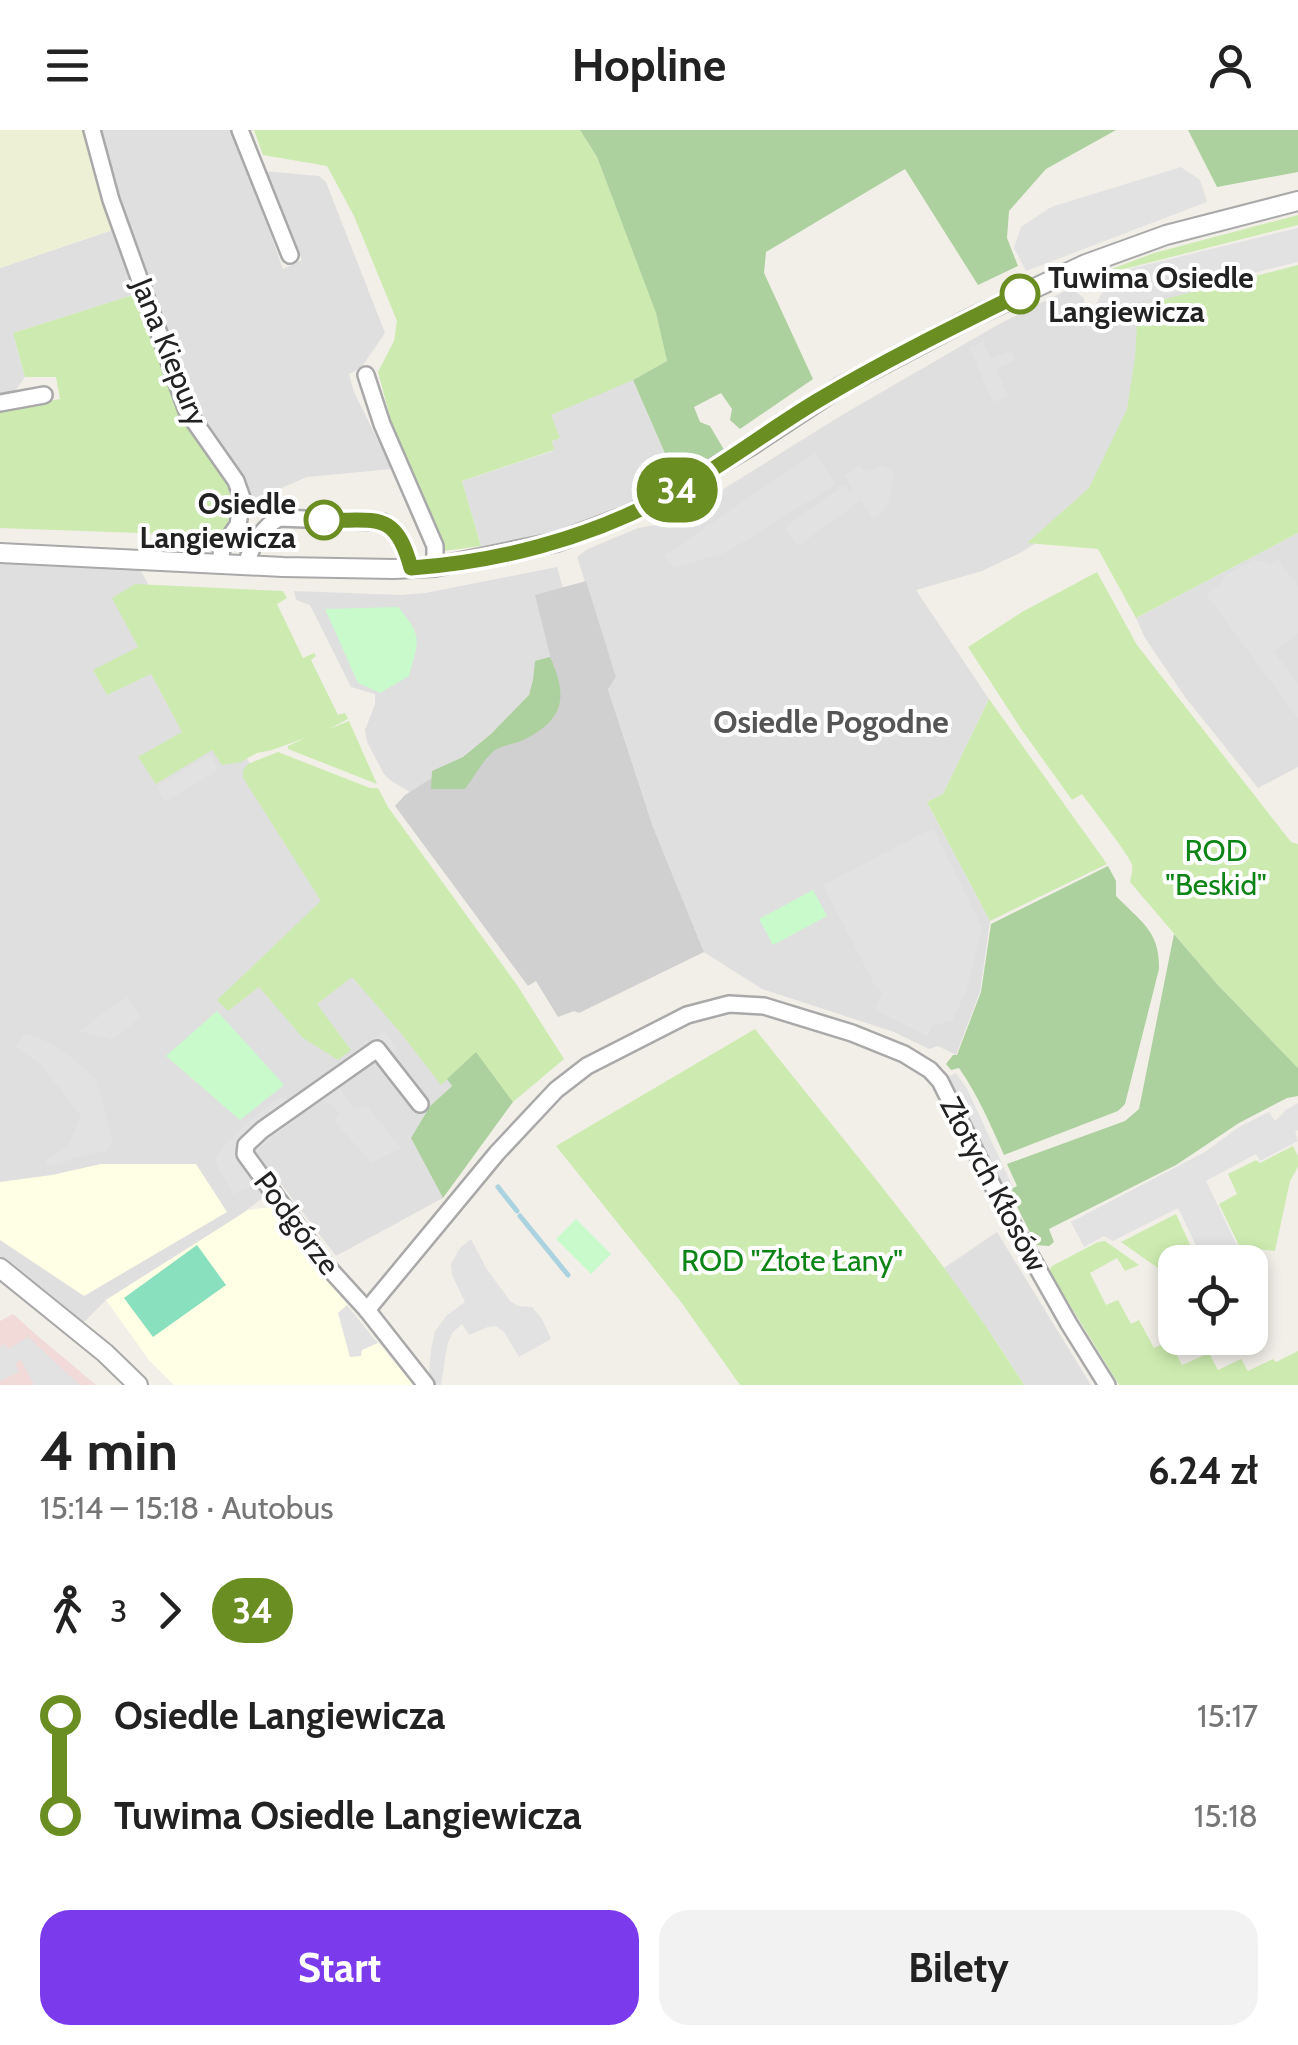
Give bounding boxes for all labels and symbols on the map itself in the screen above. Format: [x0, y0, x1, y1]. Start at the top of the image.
place label: Tuwima Osiedle Langiewicza [1048, 259, 1254, 330]
street label: Jana Kiepury [123, 272, 216, 431]
marker: Tuwima Osiedle Langiewicza [1001, 275, 1039, 313]
line badge: 34 [632, 458, 722, 522]
place label: Osiedle Langiewicza [139, 485, 296, 556]
marker: Osiedle Langiewicza [305, 501, 343, 539]
district label: Osiedle Pogodne [713, 702, 949, 741]
park label: ROD "Beskid" [1165, 832, 1267, 903]
street label: Złotych Kłosów [932, 1090, 1056, 1278]
street label: Podgórze [246, 1164, 348, 1282]
park label: ROD "Złote Łany" [681, 1242, 903, 1279]

